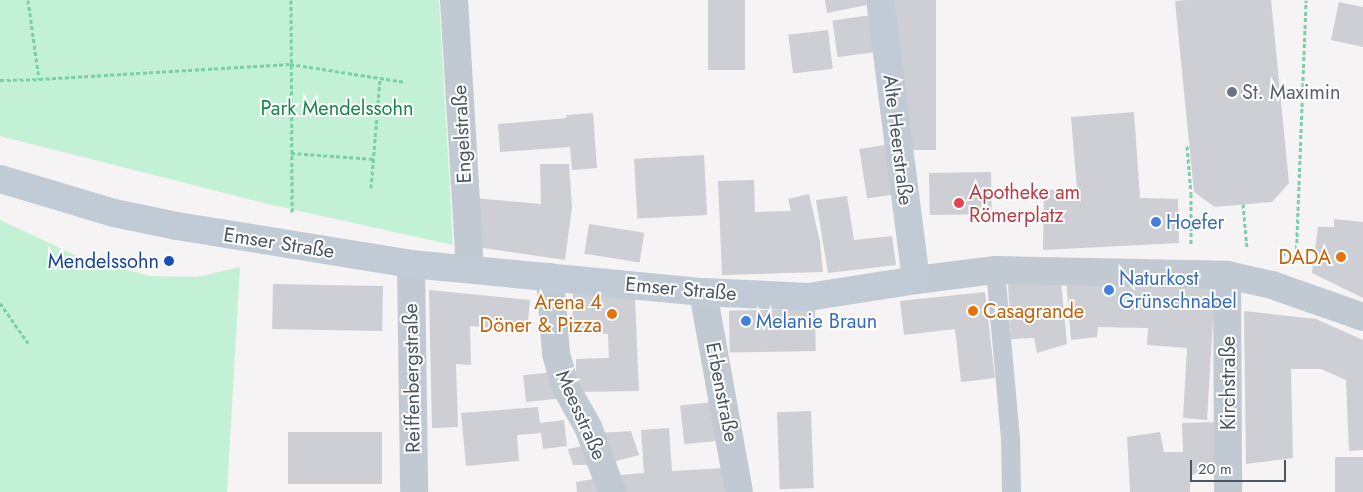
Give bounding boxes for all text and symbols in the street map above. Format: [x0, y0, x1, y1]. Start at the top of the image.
street label: Alte Heerstraße [878, 73, 918, 207]
place label: St. Maximin [1242, 80, 1340, 104]
street label: Engelstraße [447, 84, 477, 184]
marker: St. Maximin [1226, 86, 1238, 98]
park label: Park Mendelssohn [261, 96, 413, 120]
place label: Apotheke am Römerplatz [969, 180, 1080, 227]
marker: Apotheke am Römerplatz [953, 197, 965, 209]
place label: Hoefer [1166, 210, 1224, 234]
marker: Hoefer [1150, 216, 1162, 228]
street label: Emser Straße [222, 222, 336, 264]
place label: DADA [1279, 245, 1331, 269]
place label: Mendelssohn [48, 249, 159, 273]
marker: DADA [1335, 251, 1347, 263]
marker: Mendelssohn [163, 255, 175, 267]
place label: Naturkost Grünschnabel [1119, 266, 1237, 313]
street label: Emser Straße [624, 272, 738, 306]
marker: Naturkost Grünschnabel [1103, 284, 1115, 296]
place label: Arena 4 Döner & Pizza [480, 290, 602, 337]
place label: Casagrande [983, 299, 1084, 323]
street label: Reiffenbergstraße [399, 303, 425, 453]
marker: Casagrande [967, 305, 979, 317]
marker: Arena 4 Döner & Pizza [606, 308, 618, 320]
place label: Melanie Braun [756, 309, 877, 333]
marker: Melanie Braun [740, 315, 752, 327]
street label: Kirchstraße [1216, 336, 1240, 430]
street label: Erbenstraße [701, 340, 743, 444]
street label: Meesstraße [551, 366, 611, 464]
scale bar [1193, 450, 1289, 482]
text: 20 m [1198, 458, 1232, 480]

